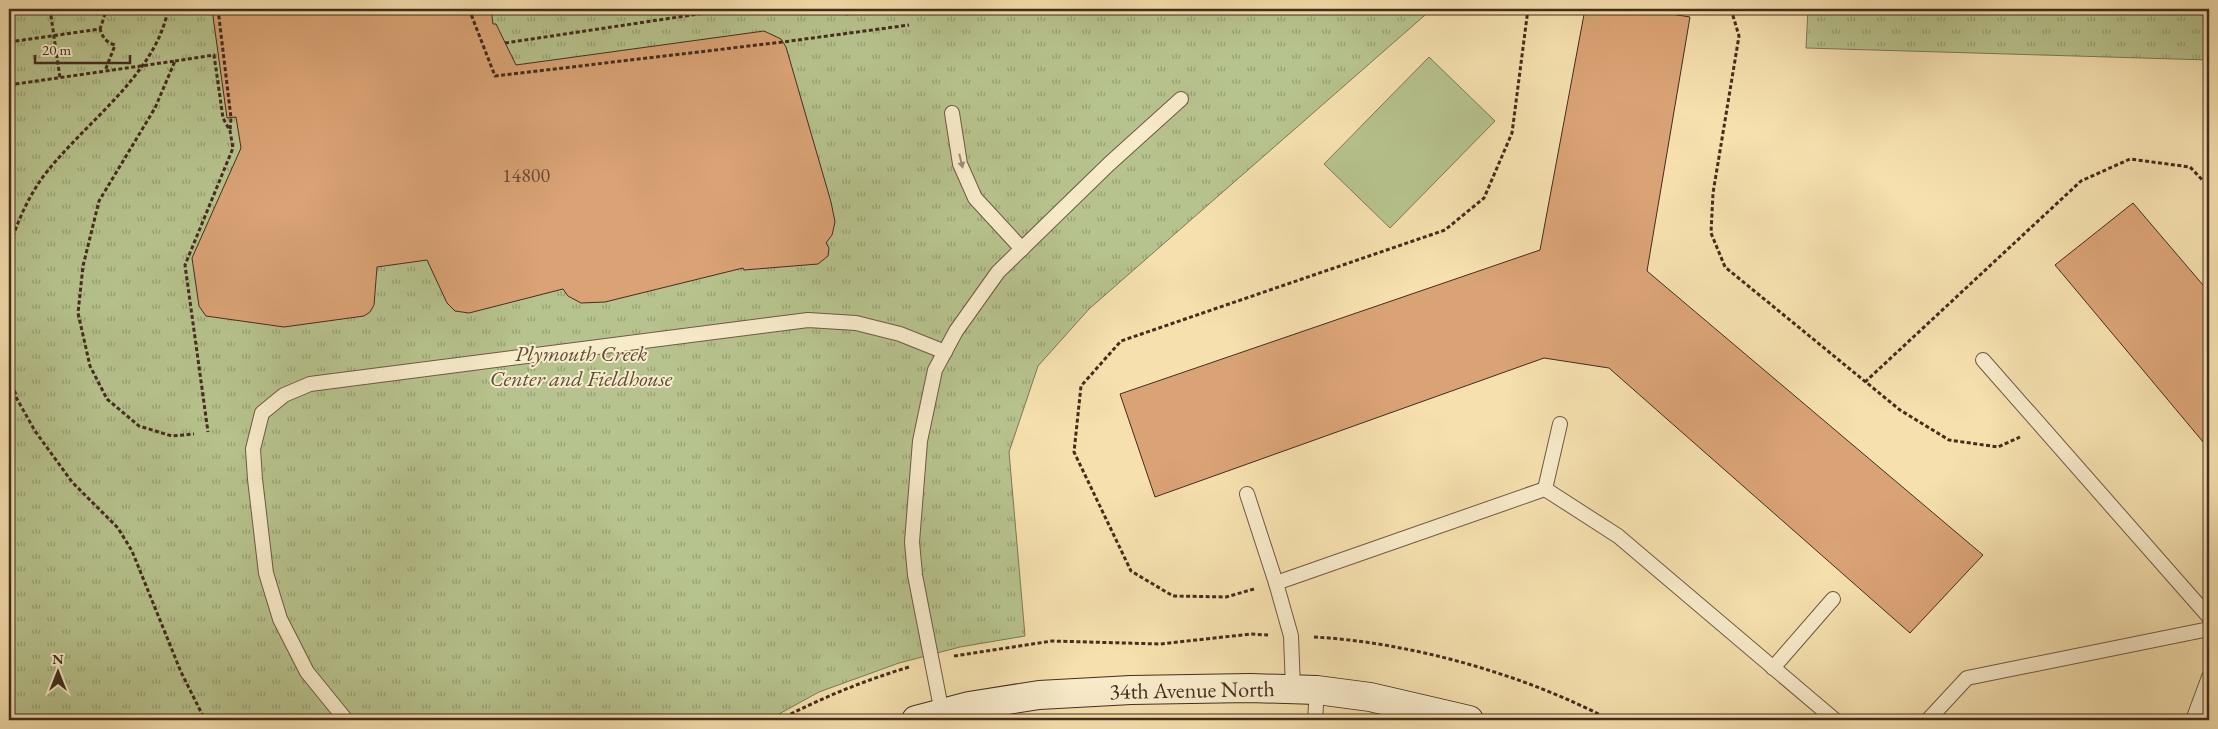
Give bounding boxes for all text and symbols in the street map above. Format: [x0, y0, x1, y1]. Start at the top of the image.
scale bar [35, 32, 130, 64]
text: 20 m [42, 40, 71, 59]
one-way arrow [957, 153, 965, 168]
house number: 14800 [502, 162, 550, 188]
park label: Plymouth Creek Center and Fieldhouse [490, 339, 673, 393]
north arrow [32, 646, 82, 696]
text: N [52, 650, 64, 668]
street label: 34th Avenue North [1109, 674, 1275, 706]

